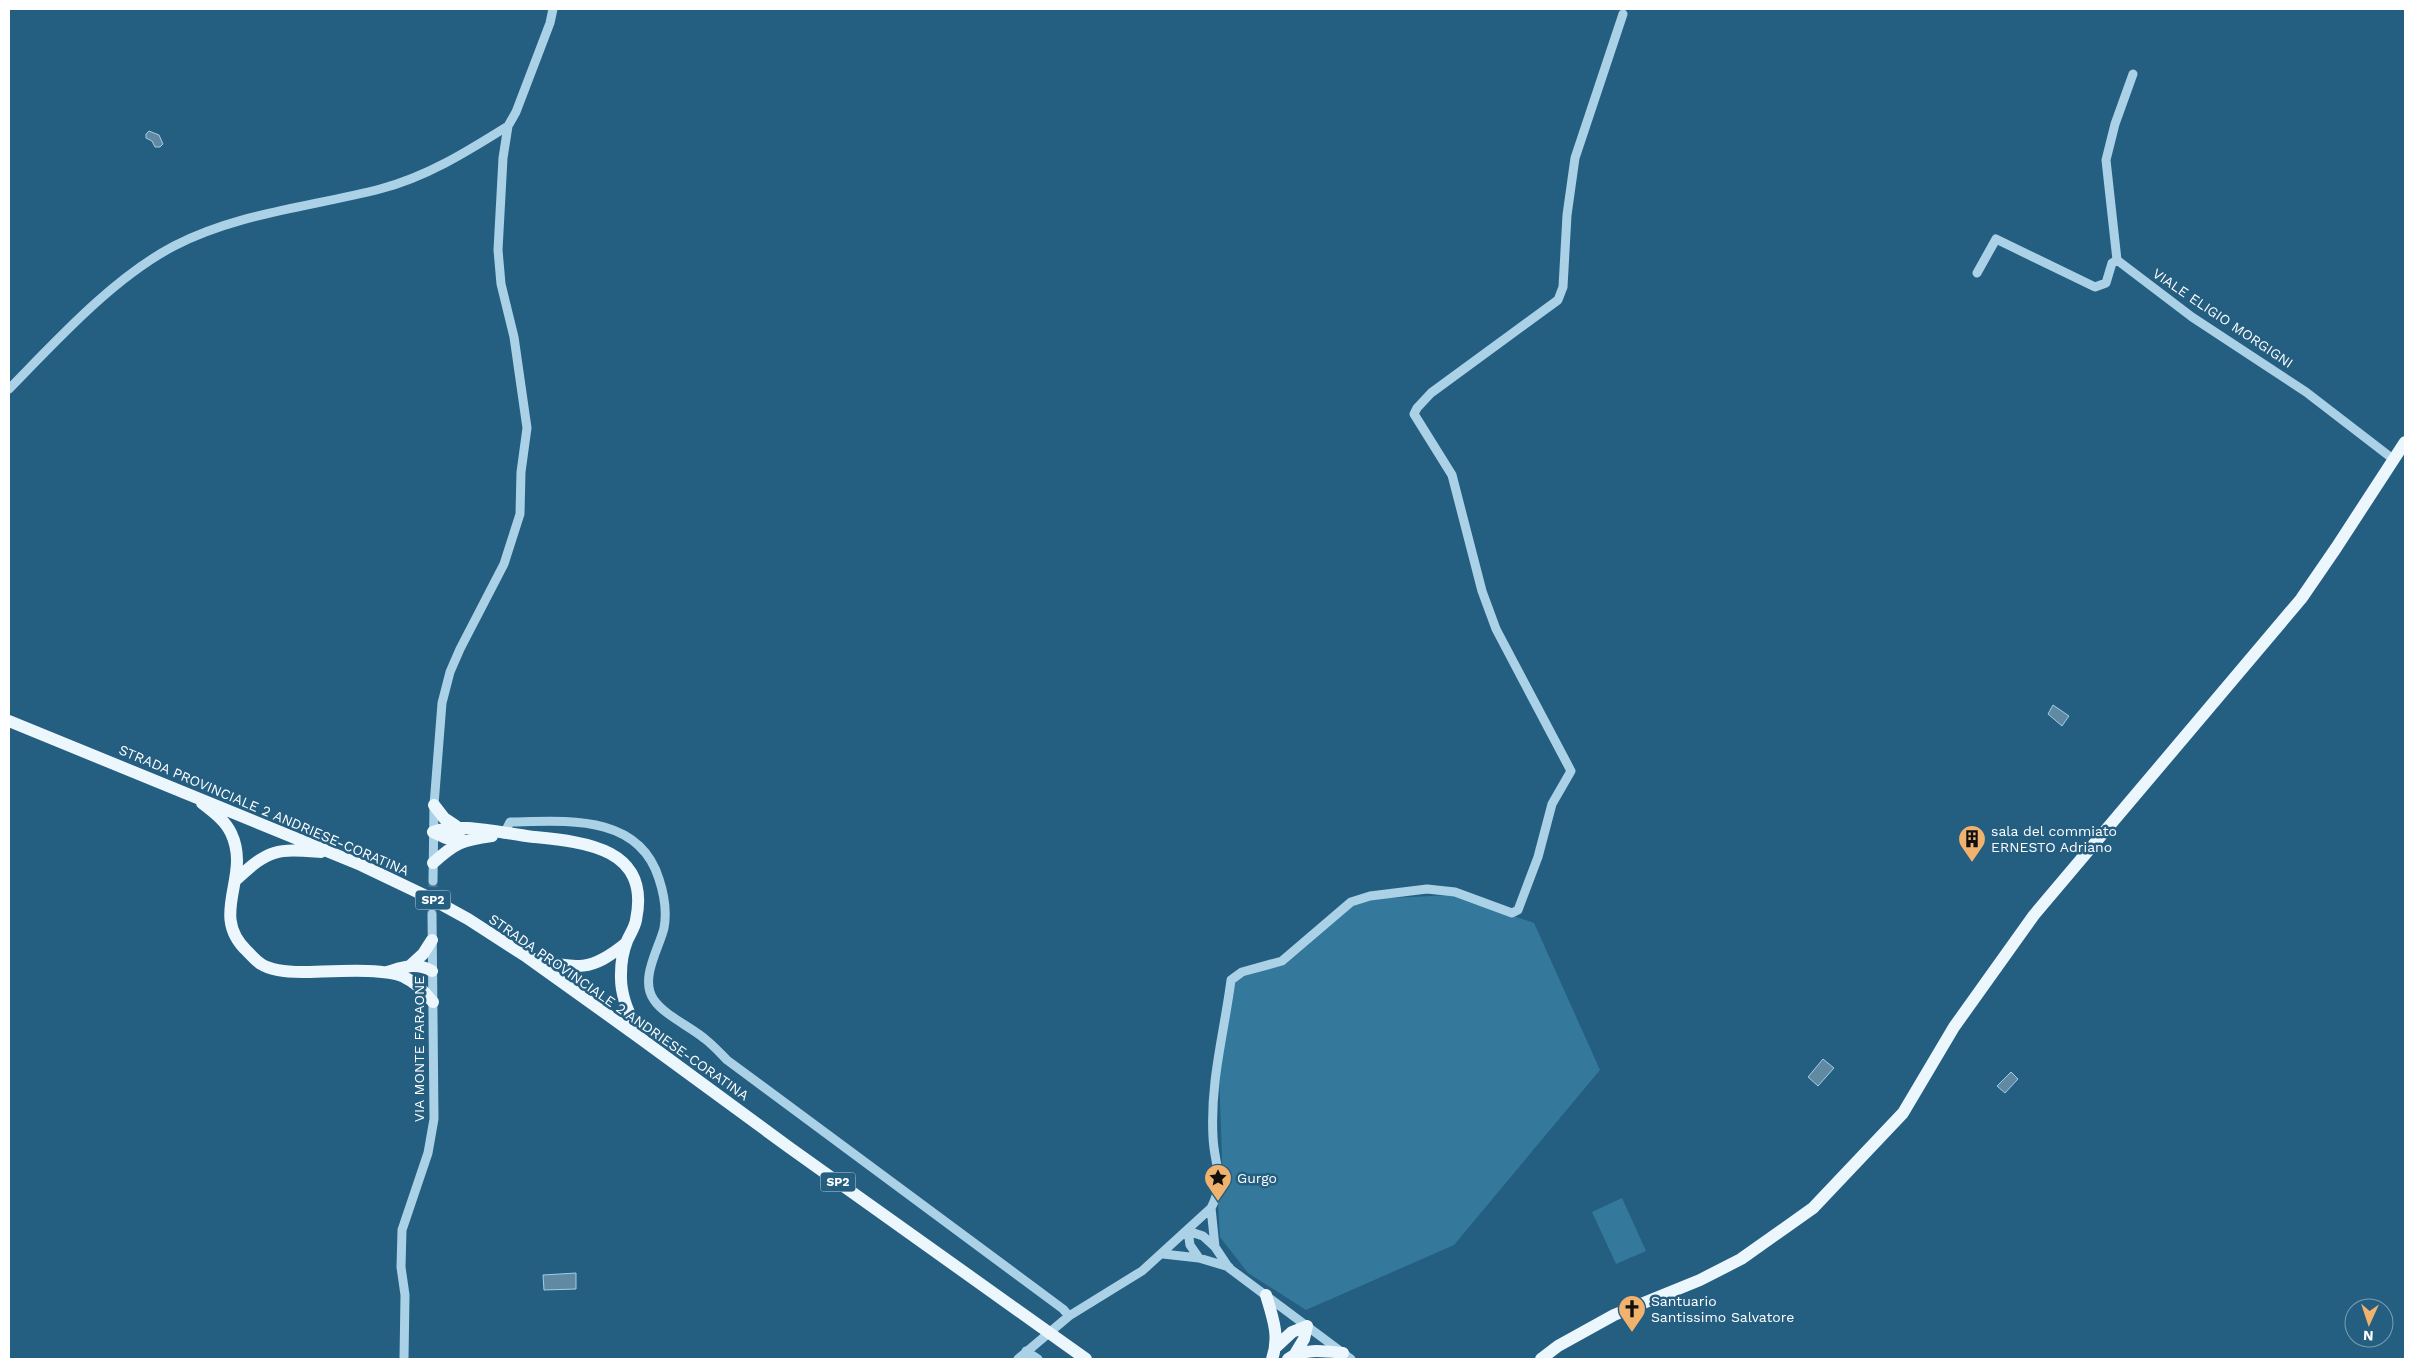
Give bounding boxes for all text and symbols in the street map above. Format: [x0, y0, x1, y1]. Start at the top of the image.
street label: VIALE ELIGIO MORGIGNI [2150, 265, 2296, 371]
street label: STRADA PROVINCIALE 2 ANDRIESE-CORATINA [117, 741, 411, 879]
place label: sala del commiato ERNESTO Adriano [1991, 823, 2117, 855]
building icon: sala del commiato ERNESTO Adriano [1957, 824, 1987, 863]
road number: SP2 [416, 890, 450, 910]
street label: STRADA PROVINCIALE 2 ANDRIESE-CORATINA [486, 911, 752, 1103]
street label: VIA MONTE FARAONE [411, 976, 427, 1122]
place icon: Gurgo [1203, 1163, 1233, 1202]
place label: Gurgo [1237, 1170, 1277, 1186]
road number: SP2 [820, 1172, 856, 1192]
place label: Santuario Santissimo Salvatore [1651, 1293, 1794, 1325]
church icon: Santuario Santissimo Salvatore [1617, 1294, 1647, 1333]
north arrow [2344, 1298, 2394, 1348]
text: N [2363, 1328, 2374, 1344]

